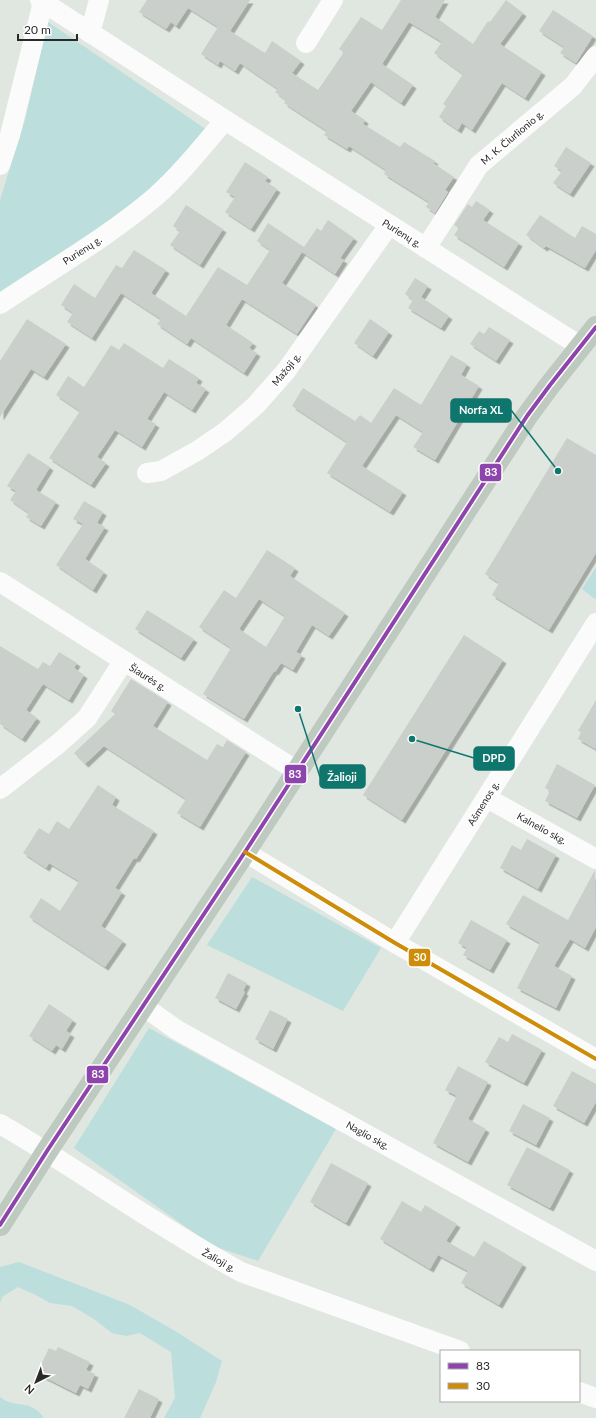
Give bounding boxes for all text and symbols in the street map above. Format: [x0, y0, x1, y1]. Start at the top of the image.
scale bar [18, 16, 77, 42]
text: 20 m [24, 22, 51, 37]
street label: M. K. Čiurlionio g. [478, 107, 546, 167]
street label: Purienų g. [380, 216, 424, 250]
street label: Purienų g. [60, 233, 104, 267]
street label: Mažoji g. [269, 350, 303, 388]
callout: Norfa XL [451, 399, 511, 422]
text: Norfa XL [459, 403, 503, 416]
line badge: 83 [479, 463, 502, 482]
text: 83 [485, 465, 497, 478]
street label: Šiaurės g. [127, 661, 169, 693]
callout: DPD [474, 747, 514, 770]
text: DPD [482, 751, 506, 764]
line badge: 83 [284, 764, 307, 784]
callout: Žalioji [320, 765, 365, 788]
text: 83 [289, 767, 301, 780]
text: Žalioji [327, 770, 357, 783]
street label: Ašmenos g. [465, 778, 501, 828]
street label: Kalnelio skg. [515, 809, 569, 847]
line badge: 30 [408, 948, 431, 967]
text: 30 [414, 950, 427, 963]
line badge: 83 [86, 1065, 109, 1084]
text: 83 [92, 1067, 104, 1080]
street label: Naglio skg. [344, 1118, 392, 1152]
street label: Žalioji g. [200, 1246, 238, 1274]
legend [440, 1350, 580, 1402]
text: 83 [476, 1358, 490, 1373]
north arrow [16, 1362, 56, 1402]
text: 30 [476, 1378, 490, 1393]
text: N [21, 1382, 36, 1397]

